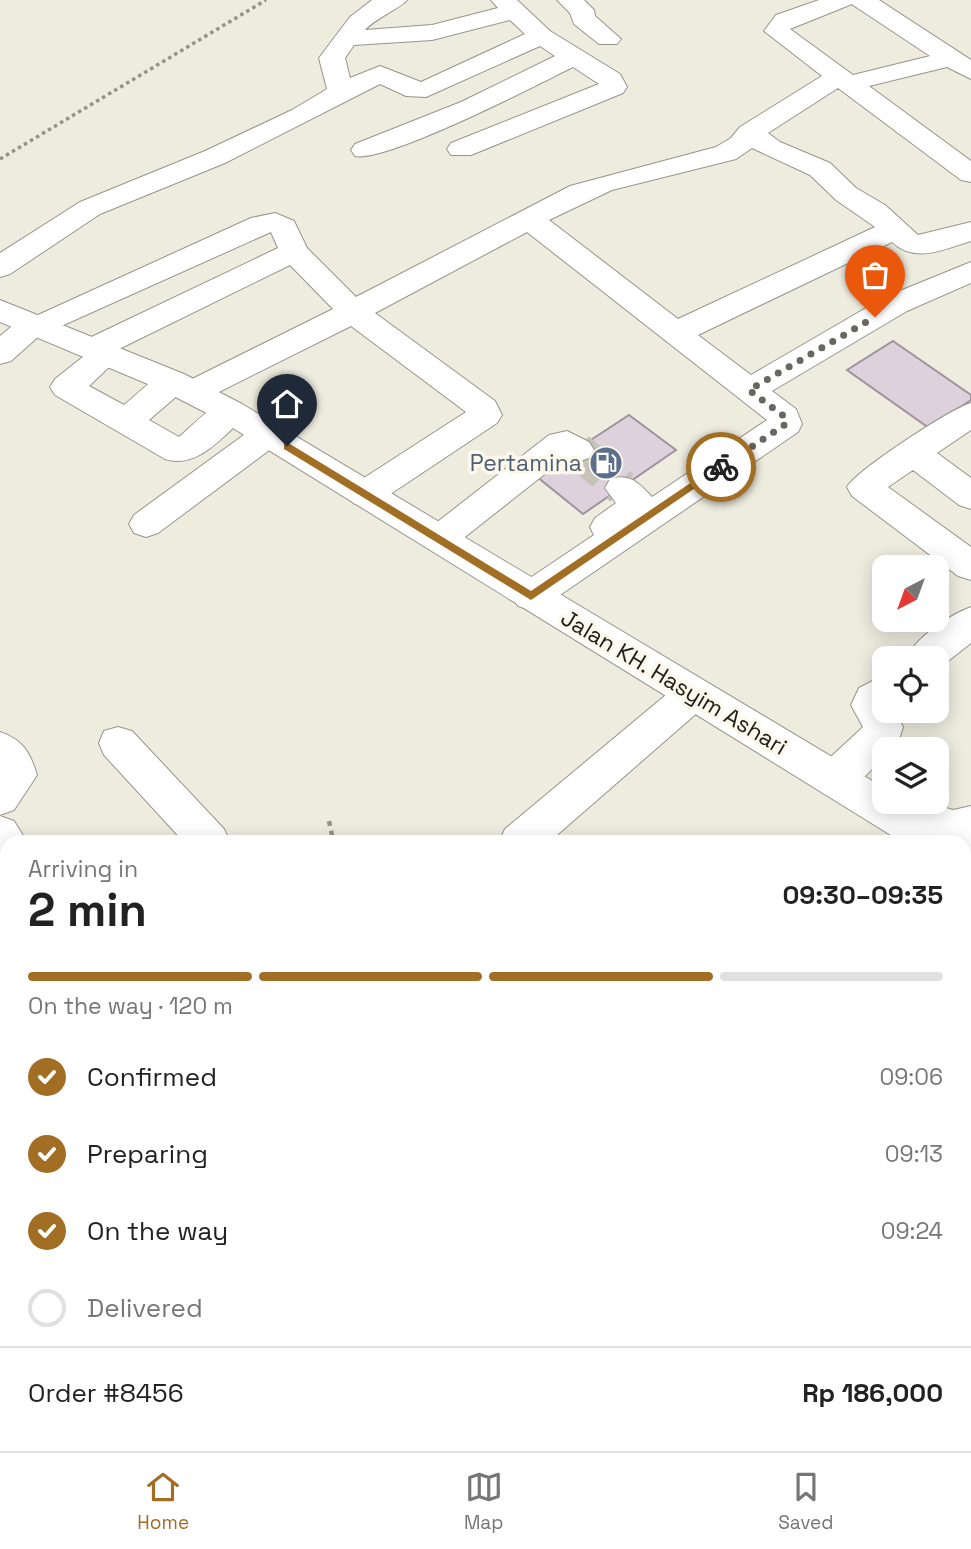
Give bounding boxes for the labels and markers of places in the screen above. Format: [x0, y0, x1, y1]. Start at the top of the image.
pin [845, 245, 905, 317]
pin [257, 374, 317, 446]
fuel station icon: Pertamina [587, 444, 625, 482]
place label: Pertamina [470, 448, 582, 478]

